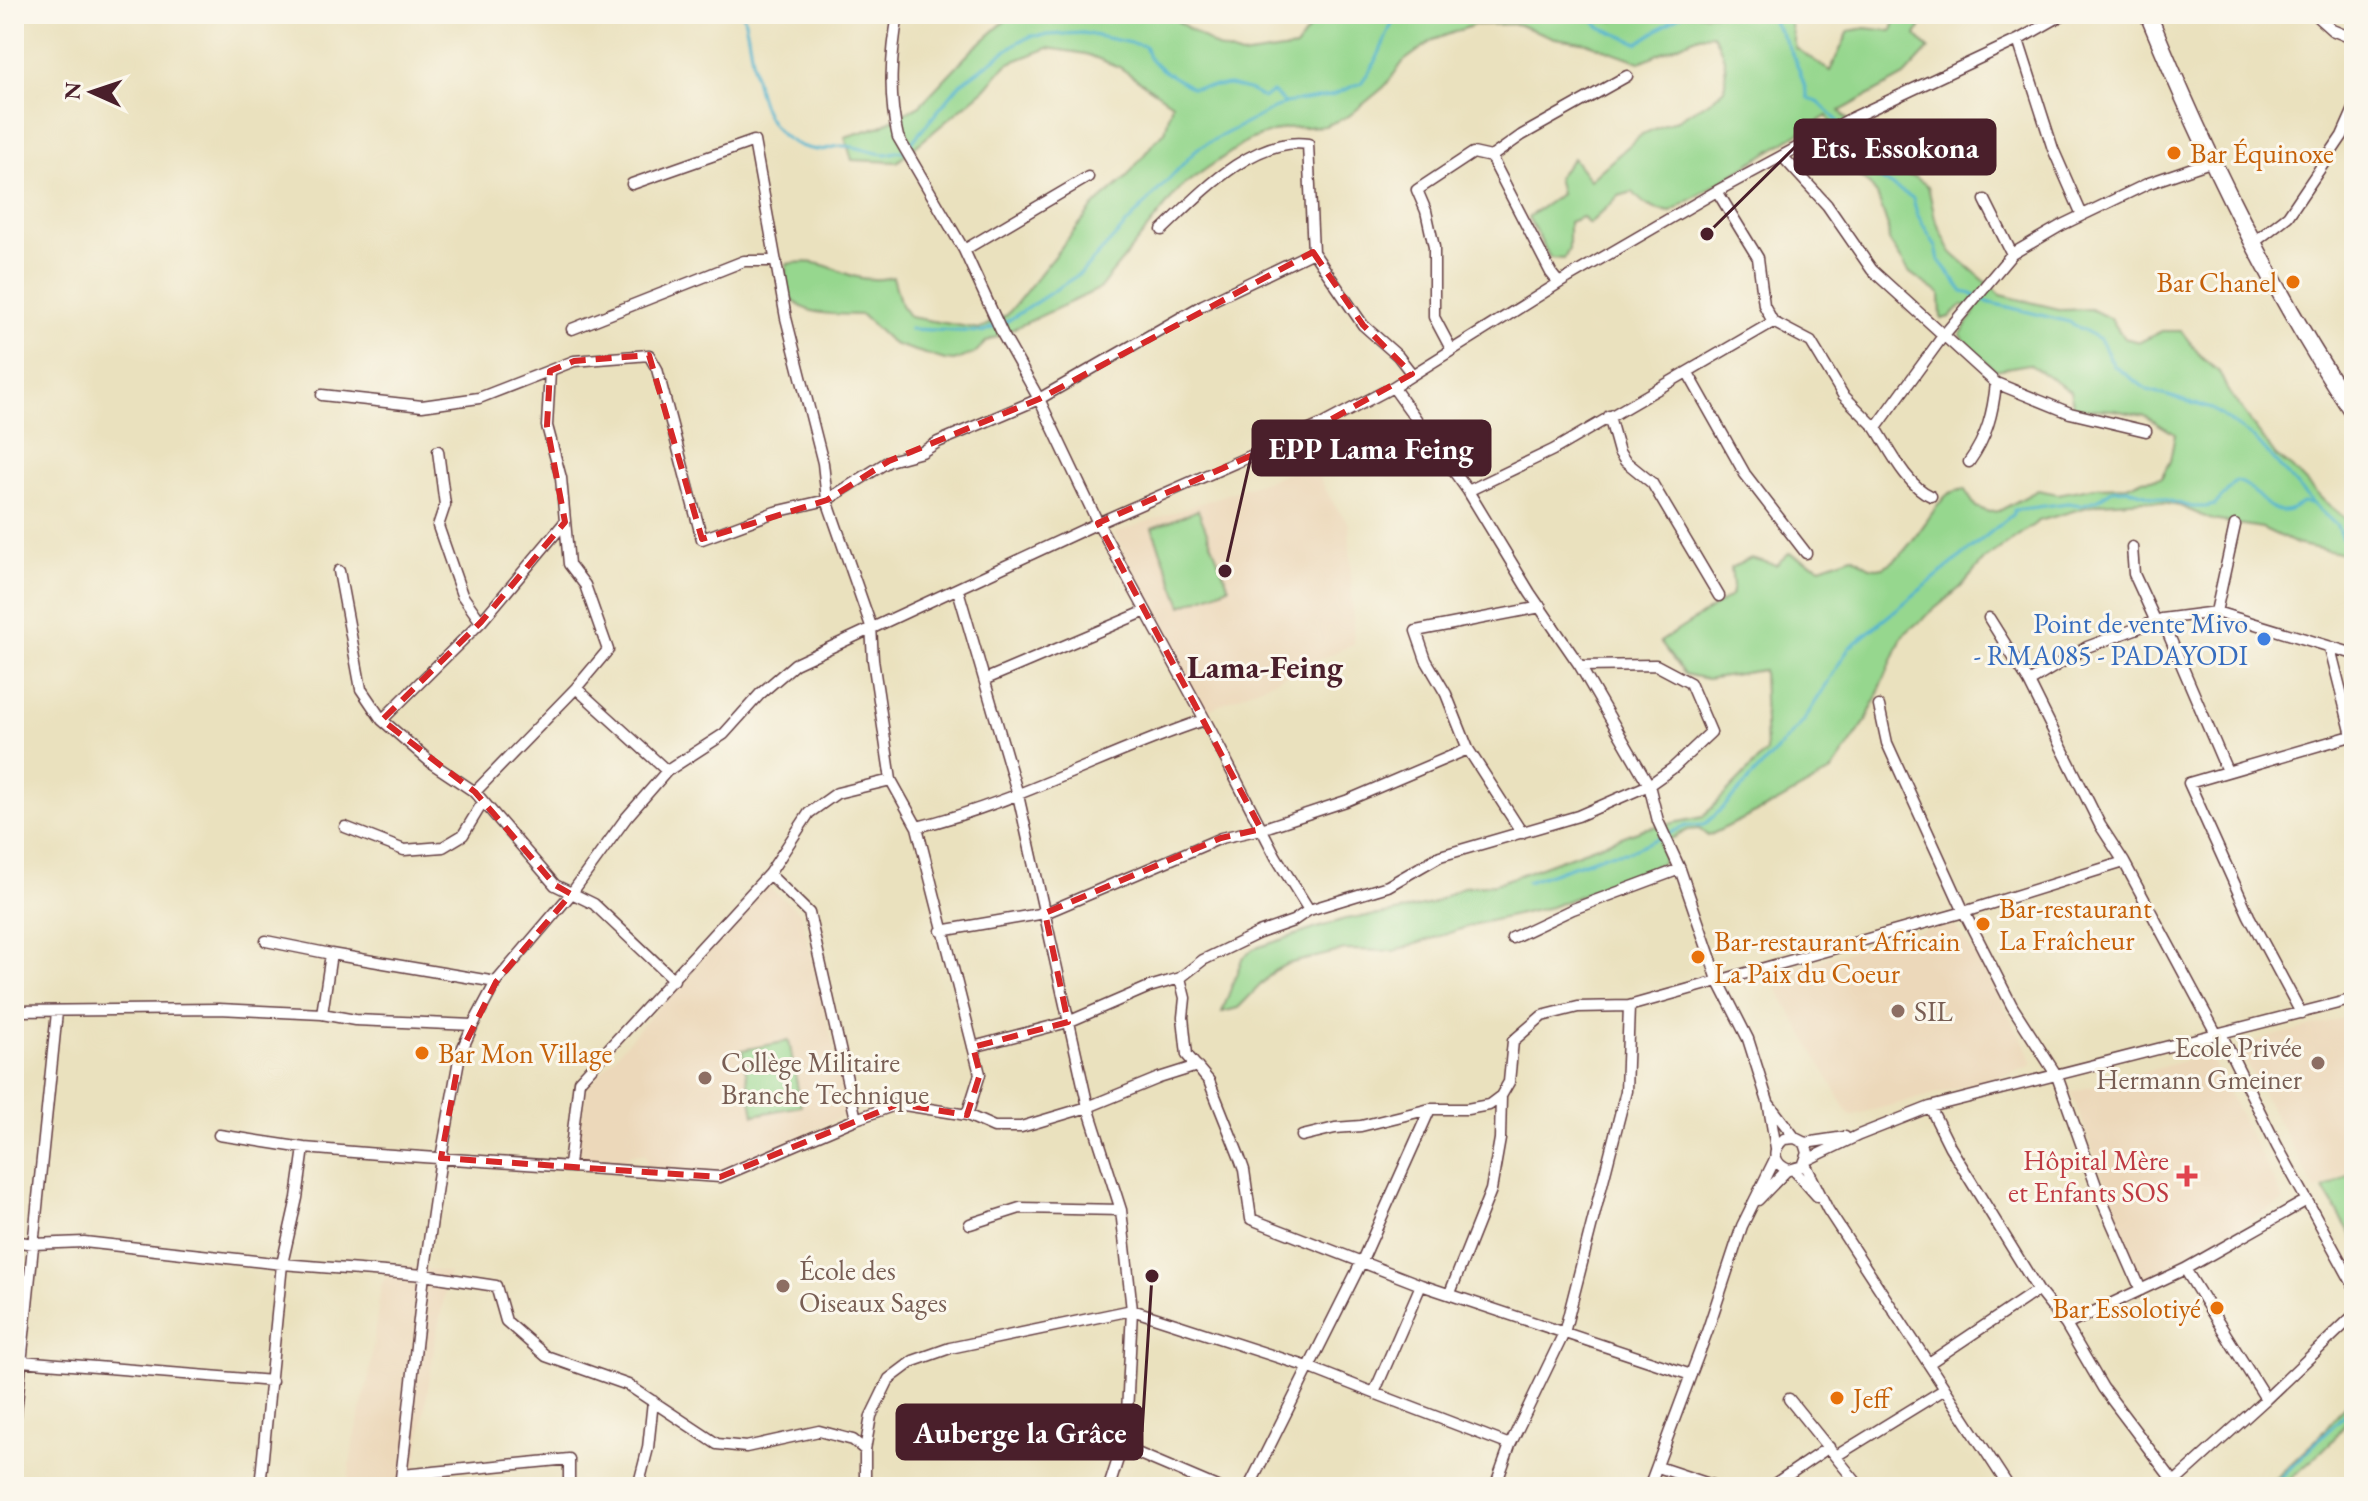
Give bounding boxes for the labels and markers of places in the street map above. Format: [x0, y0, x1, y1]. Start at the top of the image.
callout: Ets. Essokona [1795, 120, 1995, 174]
place label: Bar Équinoxe [2190, 135, 2334, 171]
marker: Bar Équinoxe [2165, 144, 2183, 162]
place label: Bar Chanel [2157, 264, 2277, 300]
marker: Bar Chanel [2284, 273, 2302, 291]
callout: EPP Lama Feing [1253, 421, 1490, 475]
place label: Point de vente Mivo - RMA085 - PADAYODI [1973, 605, 2248, 673]
marker: Point de vente Mivo - RMA085 - PADAYODI [2255, 630, 2273, 648]
place label: Bar-restaurant La Fraîcheur [1999, 890, 2152, 958]
marker: Bar-restaurant La Fraîcheur [1974, 915, 1992, 933]
place label: Bar-restaurant Africain La Paix du Coeur [1714, 923, 1961, 991]
marker: Bar-restaurant Africain La Paix du Coeur [1689, 948, 1707, 966]
place label: SIL [1914, 993, 1954, 1029]
marker: SIL [1889, 1002, 1907, 1020]
place label: Ecole Privée Hermann Gmeiner [2096, 1029, 2303, 1097]
place label: Bar Mon Village [438, 1035, 612, 1071]
marker: Bar Mon Village [413, 1044, 431, 1062]
place label: Collège Militaire Branche Technique [721, 1044, 929, 1112]
marker: Ecole Privée Hermann Gmeiner [2309, 1054, 2327, 1072]
marker: Collège Militaire Branche Technique [696, 1069, 714, 1087]
place label: Hôpital Mère et Enfants SOS [2008, 1142, 2169, 1210]
marker: Hôpital Mère et Enfants SOS [2176, 1165, 2198, 1187]
place label: École des Oiseaux Sages [799, 1252, 947, 1320]
marker: École des Oiseaux Sages [774, 1277, 792, 1295]
place label: Bar Essolotiyé [2052, 1290, 2201, 1326]
marker: Bar Essolotiyé [2208, 1299, 2226, 1317]
place label: Jeff [1851, 1380, 1892, 1416]
marker: Jeff [1828, 1389, 1846, 1407]
callout: Auberge la Grâce [897, 1405, 1142, 1459]

